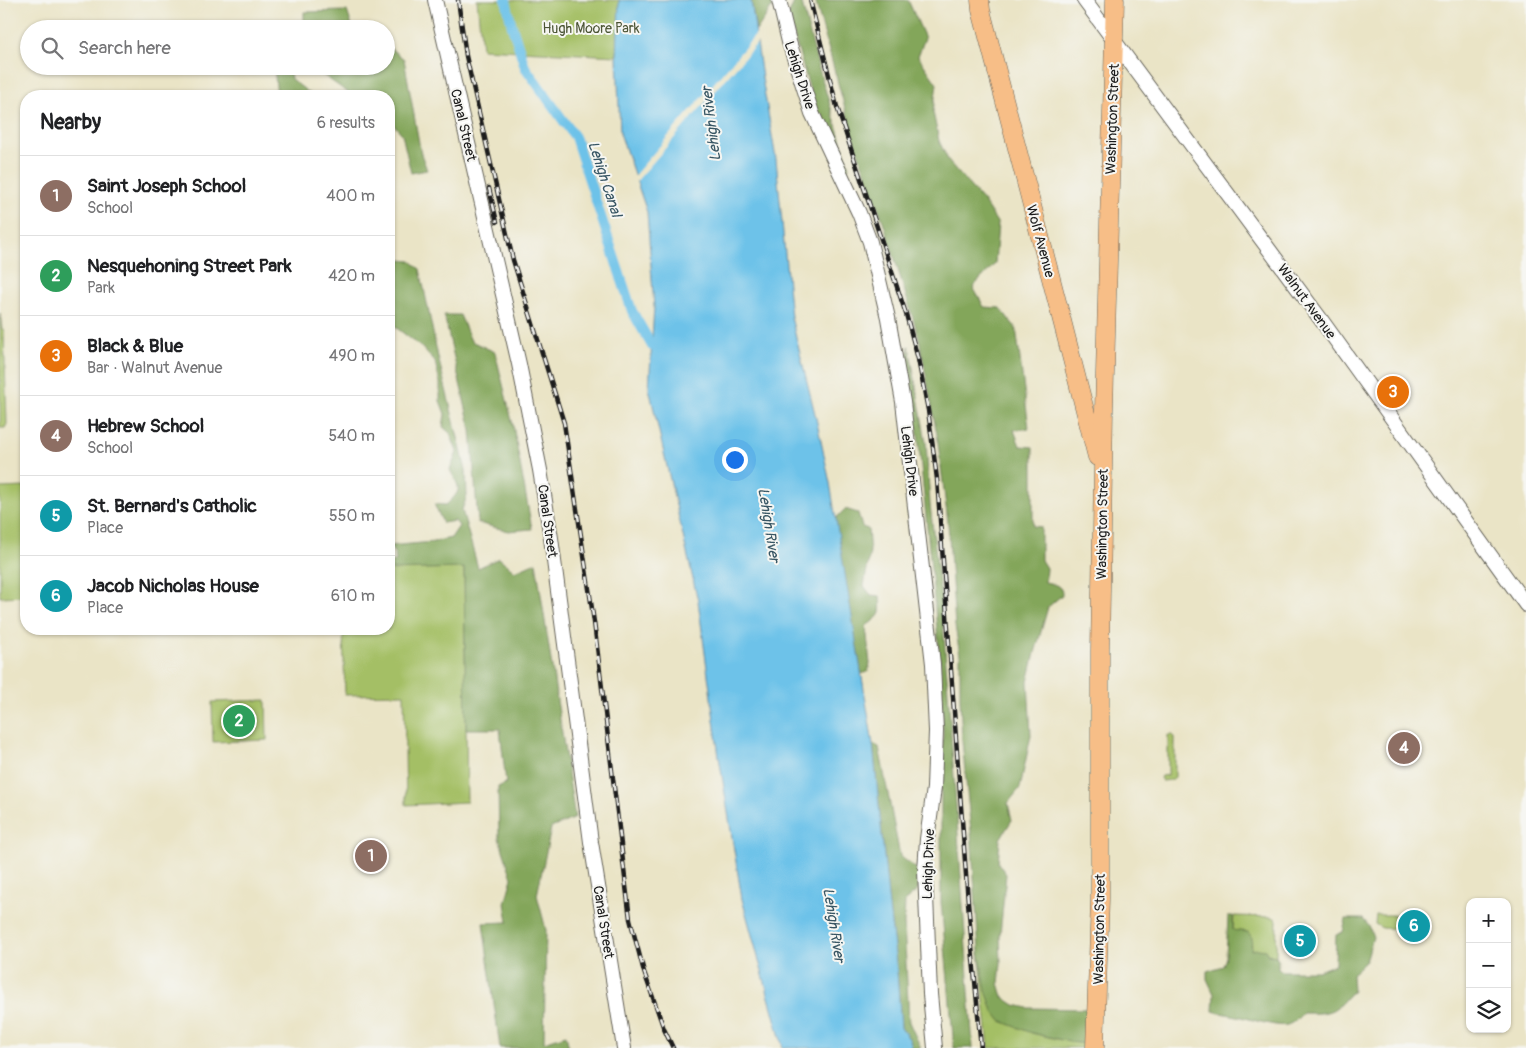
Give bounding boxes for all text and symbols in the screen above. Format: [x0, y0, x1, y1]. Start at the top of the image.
search box [20, 20, 395, 75]
park label: Hugh Moore Park [543, 20, 640, 37]
icon: search [38, 34, 66, 62]
text: Search here [78, 36, 171, 60]
street label: Lehigh Drive [781, 39, 819, 111]
street label: Washington Street [1102, 63, 1123, 175]
water label: Lehigh River [697, 84, 725, 162]
street label: Canal Street [447, 87, 480, 163]
text: Nearby [40, 109, 101, 136]
text: 6 results [317, 113, 375, 133]
water label: Lehigh Canal [583, 139, 626, 221]
text: Saint Joseph School [87, 174, 246, 198]
text: 1 [53, 186, 59, 206]
text: 400 m [326, 186, 375, 206]
text: School [87, 198, 133, 218]
street label: Wolf Avenue [1023, 203, 1058, 279]
text: Nesquehoning Street Park [87, 254, 292, 278]
street label: Walnut Avenue [1274, 261, 1340, 342]
text: 2 [52, 266, 60, 286]
text: 420 m [328, 266, 375, 286]
text: Park [87, 278, 115, 298]
text: Black & Blue [87, 334, 183, 358]
text: 3 [52, 346, 60, 366]
text: 490 m [329, 346, 375, 366]
text: Bar · Walnut Avenue [87, 358, 222, 378]
pin: 3 [1377, 373, 1409, 411]
text: Hebrew School [87, 414, 204, 438]
street label: Lehigh Drive [897, 425, 922, 497]
text: 4 [51, 426, 61, 446]
text: 540 m [328, 426, 375, 446]
text: School [87, 438, 133, 458]
your location [722, 447, 748, 473]
street label: Washington Street [1093, 468, 1112, 580]
street label: Canal Street [534, 483, 561, 559]
water label: Lehigh River [753, 487, 784, 565]
text: St. Bernard's Catholic [87, 494, 257, 518]
text: 5 [52, 506, 60, 526]
text: 550 m [329, 506, 375, 526]
text: Place [87, 518, 123, 538]
text: Jacob Nicholas House [87, 574, 259, 598]
text: 6 [51, 586, 61, 606]
text: 610 m [331, 586, 375, 606]
text: Place [87, 598, 123, 618]
pin: 2 [223, 702, 255, 740]
pin: 4 [1388, 729, 1420, 767]
street label: Lehigh Drive [919, 828, 938, 900]
pin: 1 [355, 837, 387, 875]
street label: Washington Street [1090, 873, 1109, 985]
street label: Canal Street [589, 884, 618, 960]
water label: Lehigh River [818, 887, 849, 965]
map controls [1466, 898, 1511, 1033]
button: + [1466, 898, 1511, 943]
pin: 6 [1398, 907, 1430, 945]
pin: 5 [1284, 922, 1316, 960]
button: − [1466, 943, 1511, 988]
button: layers [1466, 988, 1511, 1033]

